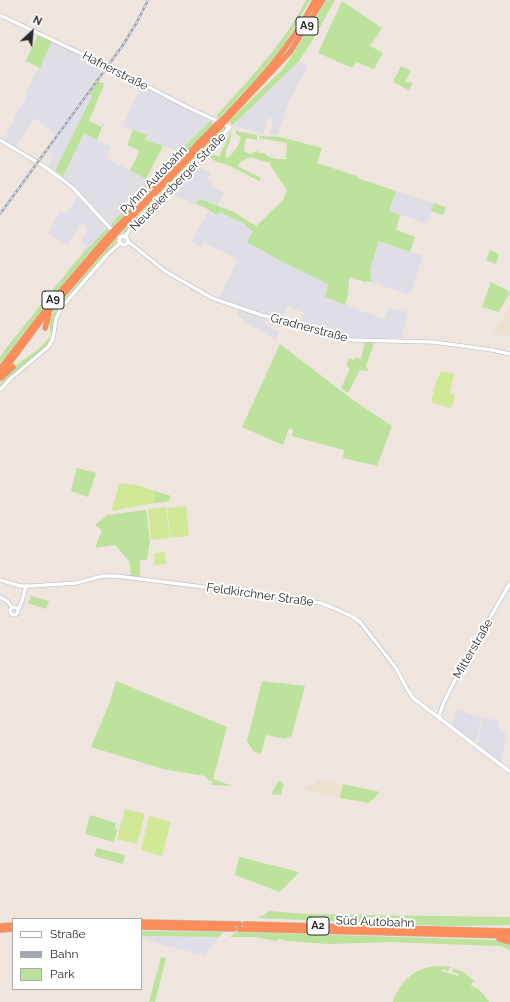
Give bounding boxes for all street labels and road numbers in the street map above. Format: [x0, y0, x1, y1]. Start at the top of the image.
road number: A9 [296, 17, 318, 35]
street label: Hafnerstraße [80, 48, 150, 94]
street label: Neuseiersberger Straße [127, 130, 229, 234]
street label: Pyhrn Autobahn [118, 143, 190, 217]
road number: A9 [42, 291, 64, 309]
street label: Gradnerstraße [269, 311, 349, 345]
street label: Feldkirchner Straße [206, 580, 314, 610]
street label: Mitterstraße [450, 617, 496, 681]
street label: Süd Autobahn [335, 913, 415, 931]
road number: A2 [307, 917, 329, 935]

